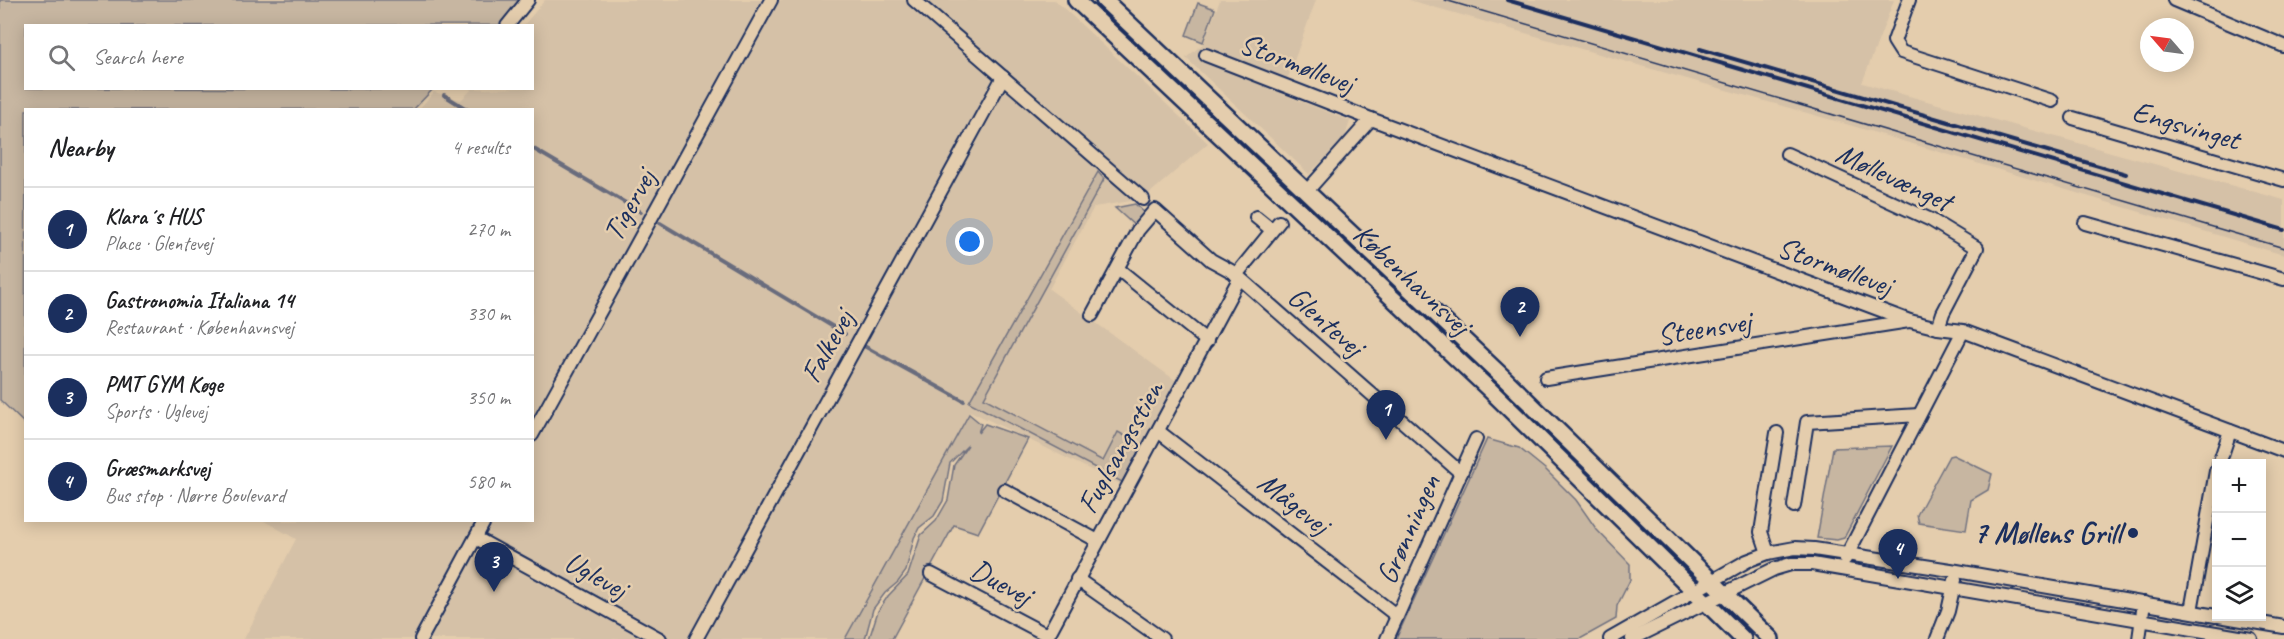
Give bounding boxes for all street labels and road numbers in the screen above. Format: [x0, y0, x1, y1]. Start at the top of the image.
street label: Stormøllevej [1234, 24, 1362, 103]
street label: Engsvinget [2128, 92, 2247, 159]
street label: Møllevænget [1830, 134, 1961, 222]
street label: Tigervej [594, 160, 666, 248]
street label: Københavnsvej [1345, 215, 1482, 346]
street label: Stormøllevej [1772, 228, 1900, 305]
street label: Glentevej [1280, 278, 1375, 367]
street label: Falkevej [792, 300, 864, 389]
street label: Steensvej [1655, 301, 1757, 354]
street label: Fuglsangsstien [1068, 373, 1173, 520]
street label: Mågevej [1250, 463, 1340, 545]
street label: Grønningen [1367, 468, 1449, 590]
street label: Uglevej [558, 542, 637, 609]
street label: Duevej [964, 550, 1042, 616]

